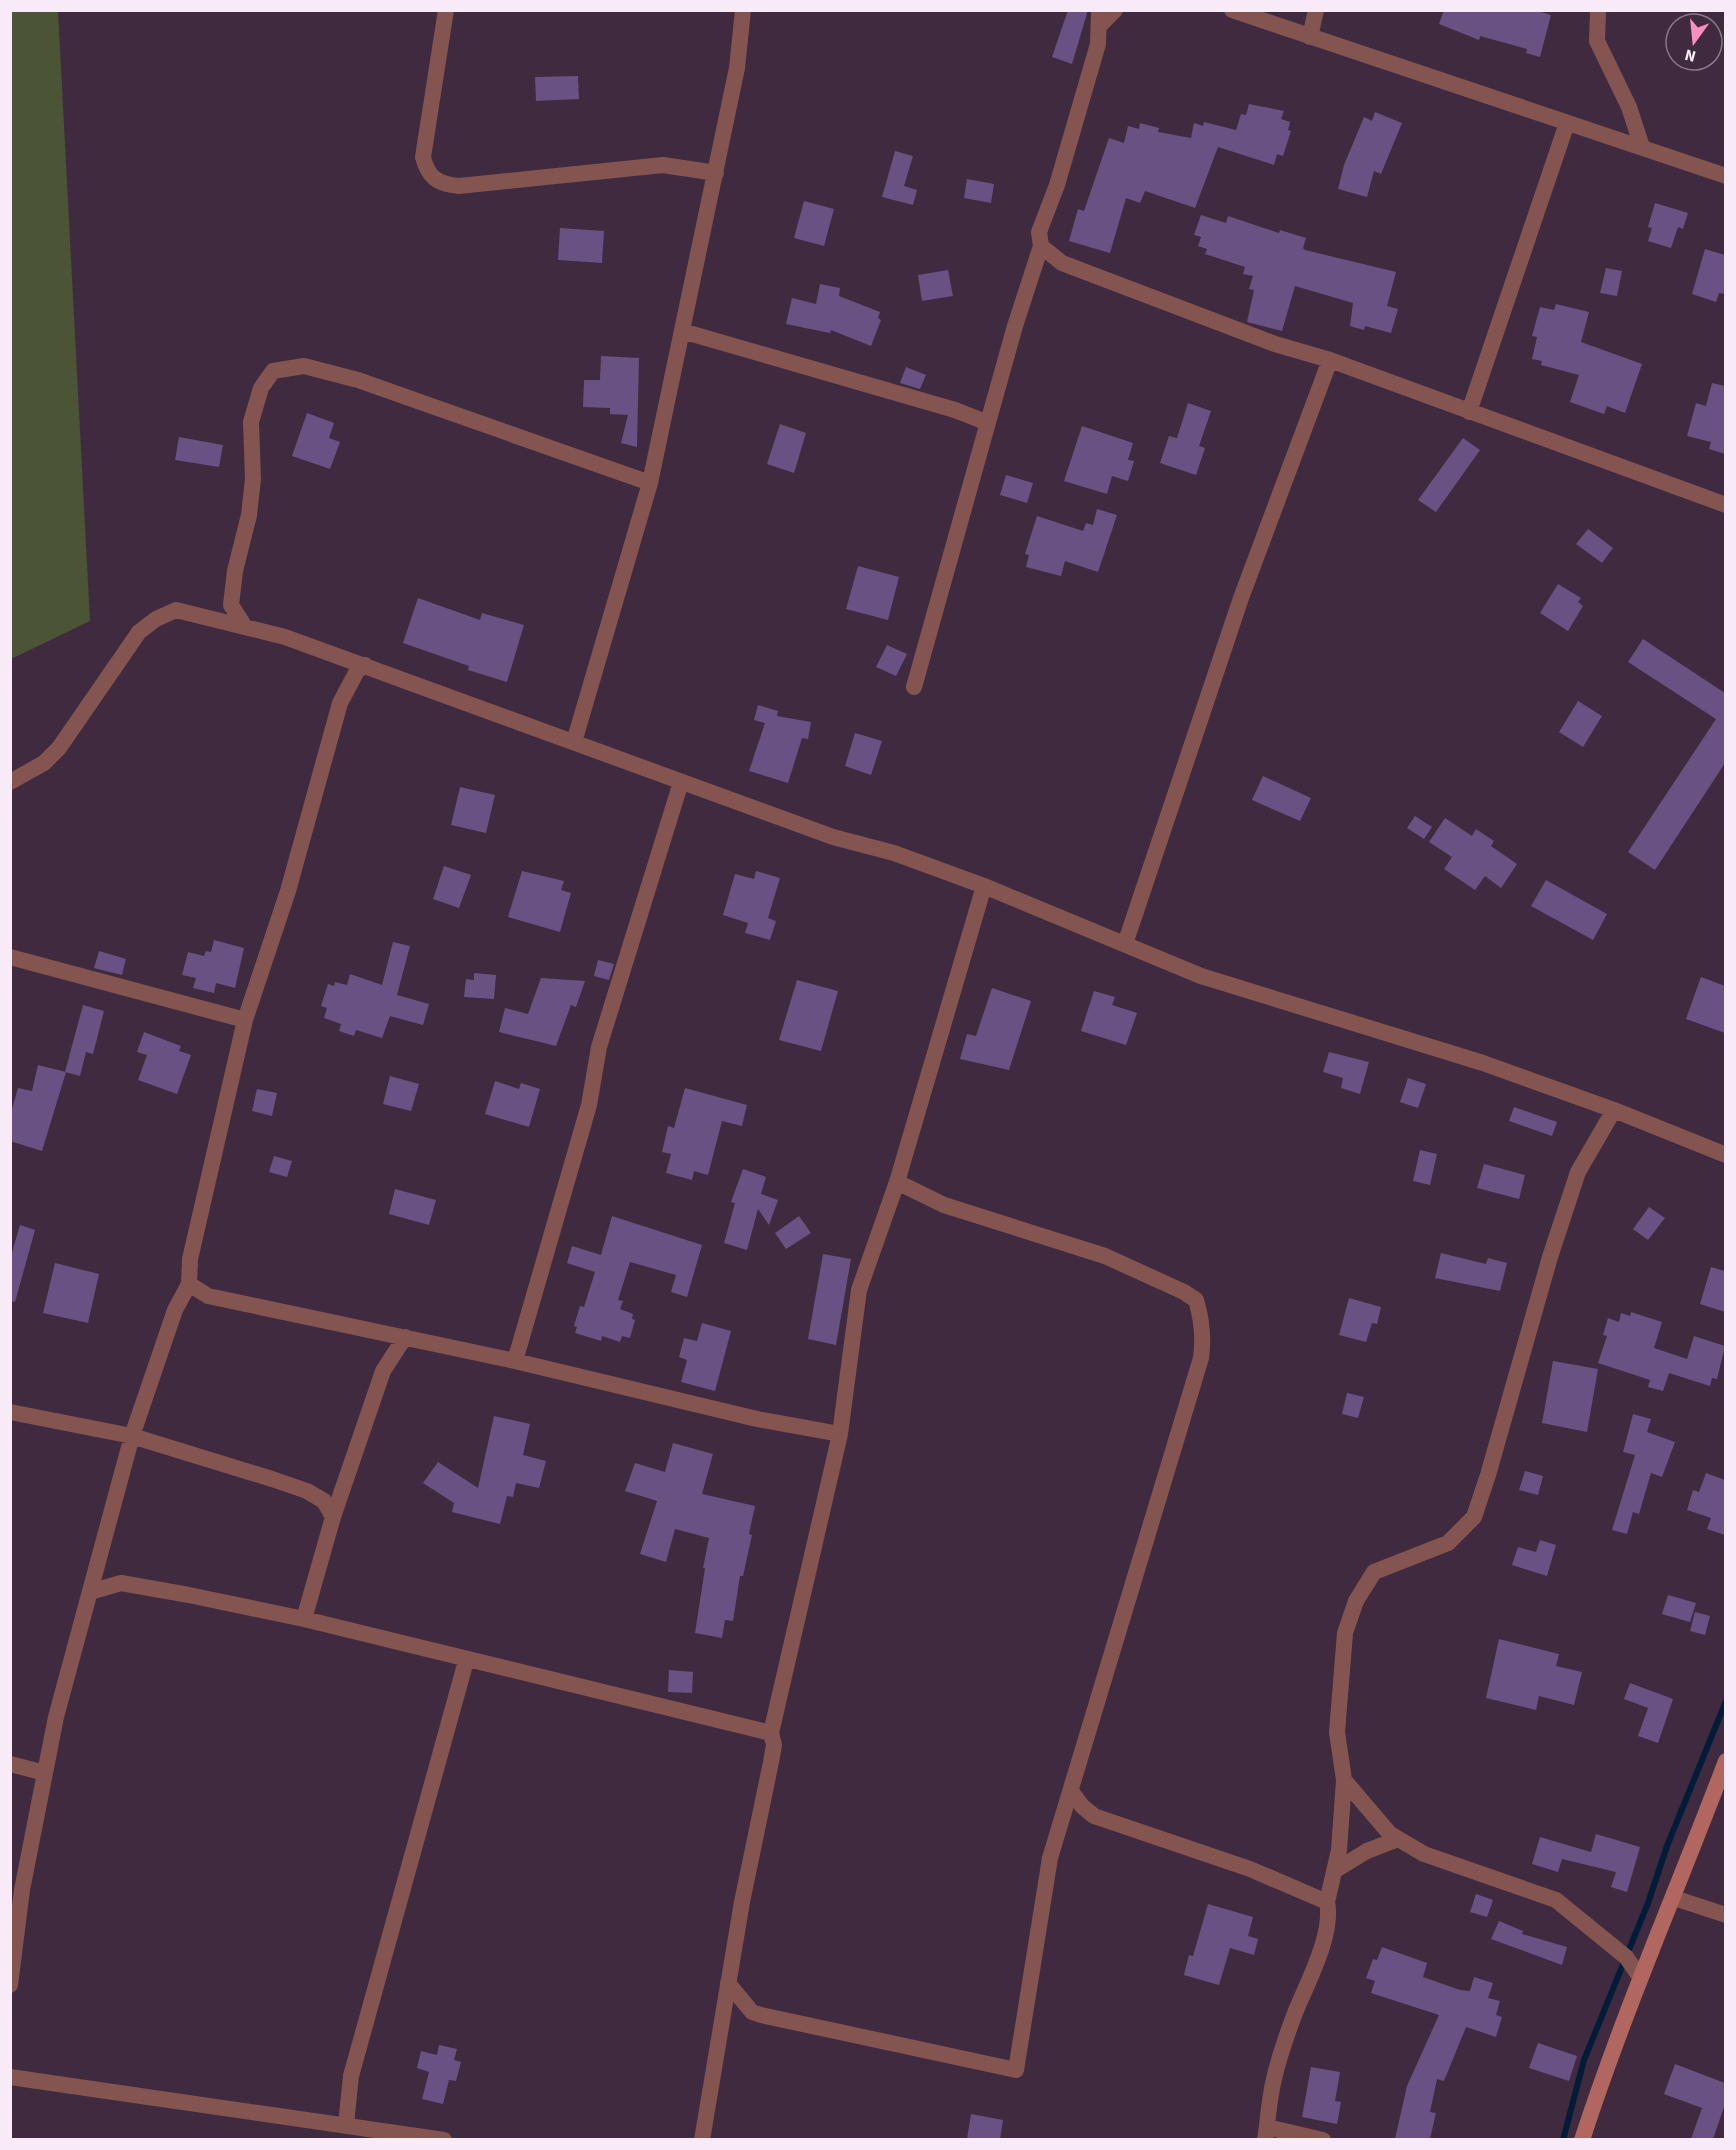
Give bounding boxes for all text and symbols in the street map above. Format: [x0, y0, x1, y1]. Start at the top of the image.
north arrow [1664, 12, 1724, 72]
text: N [1682, 44, 1698, 68]

